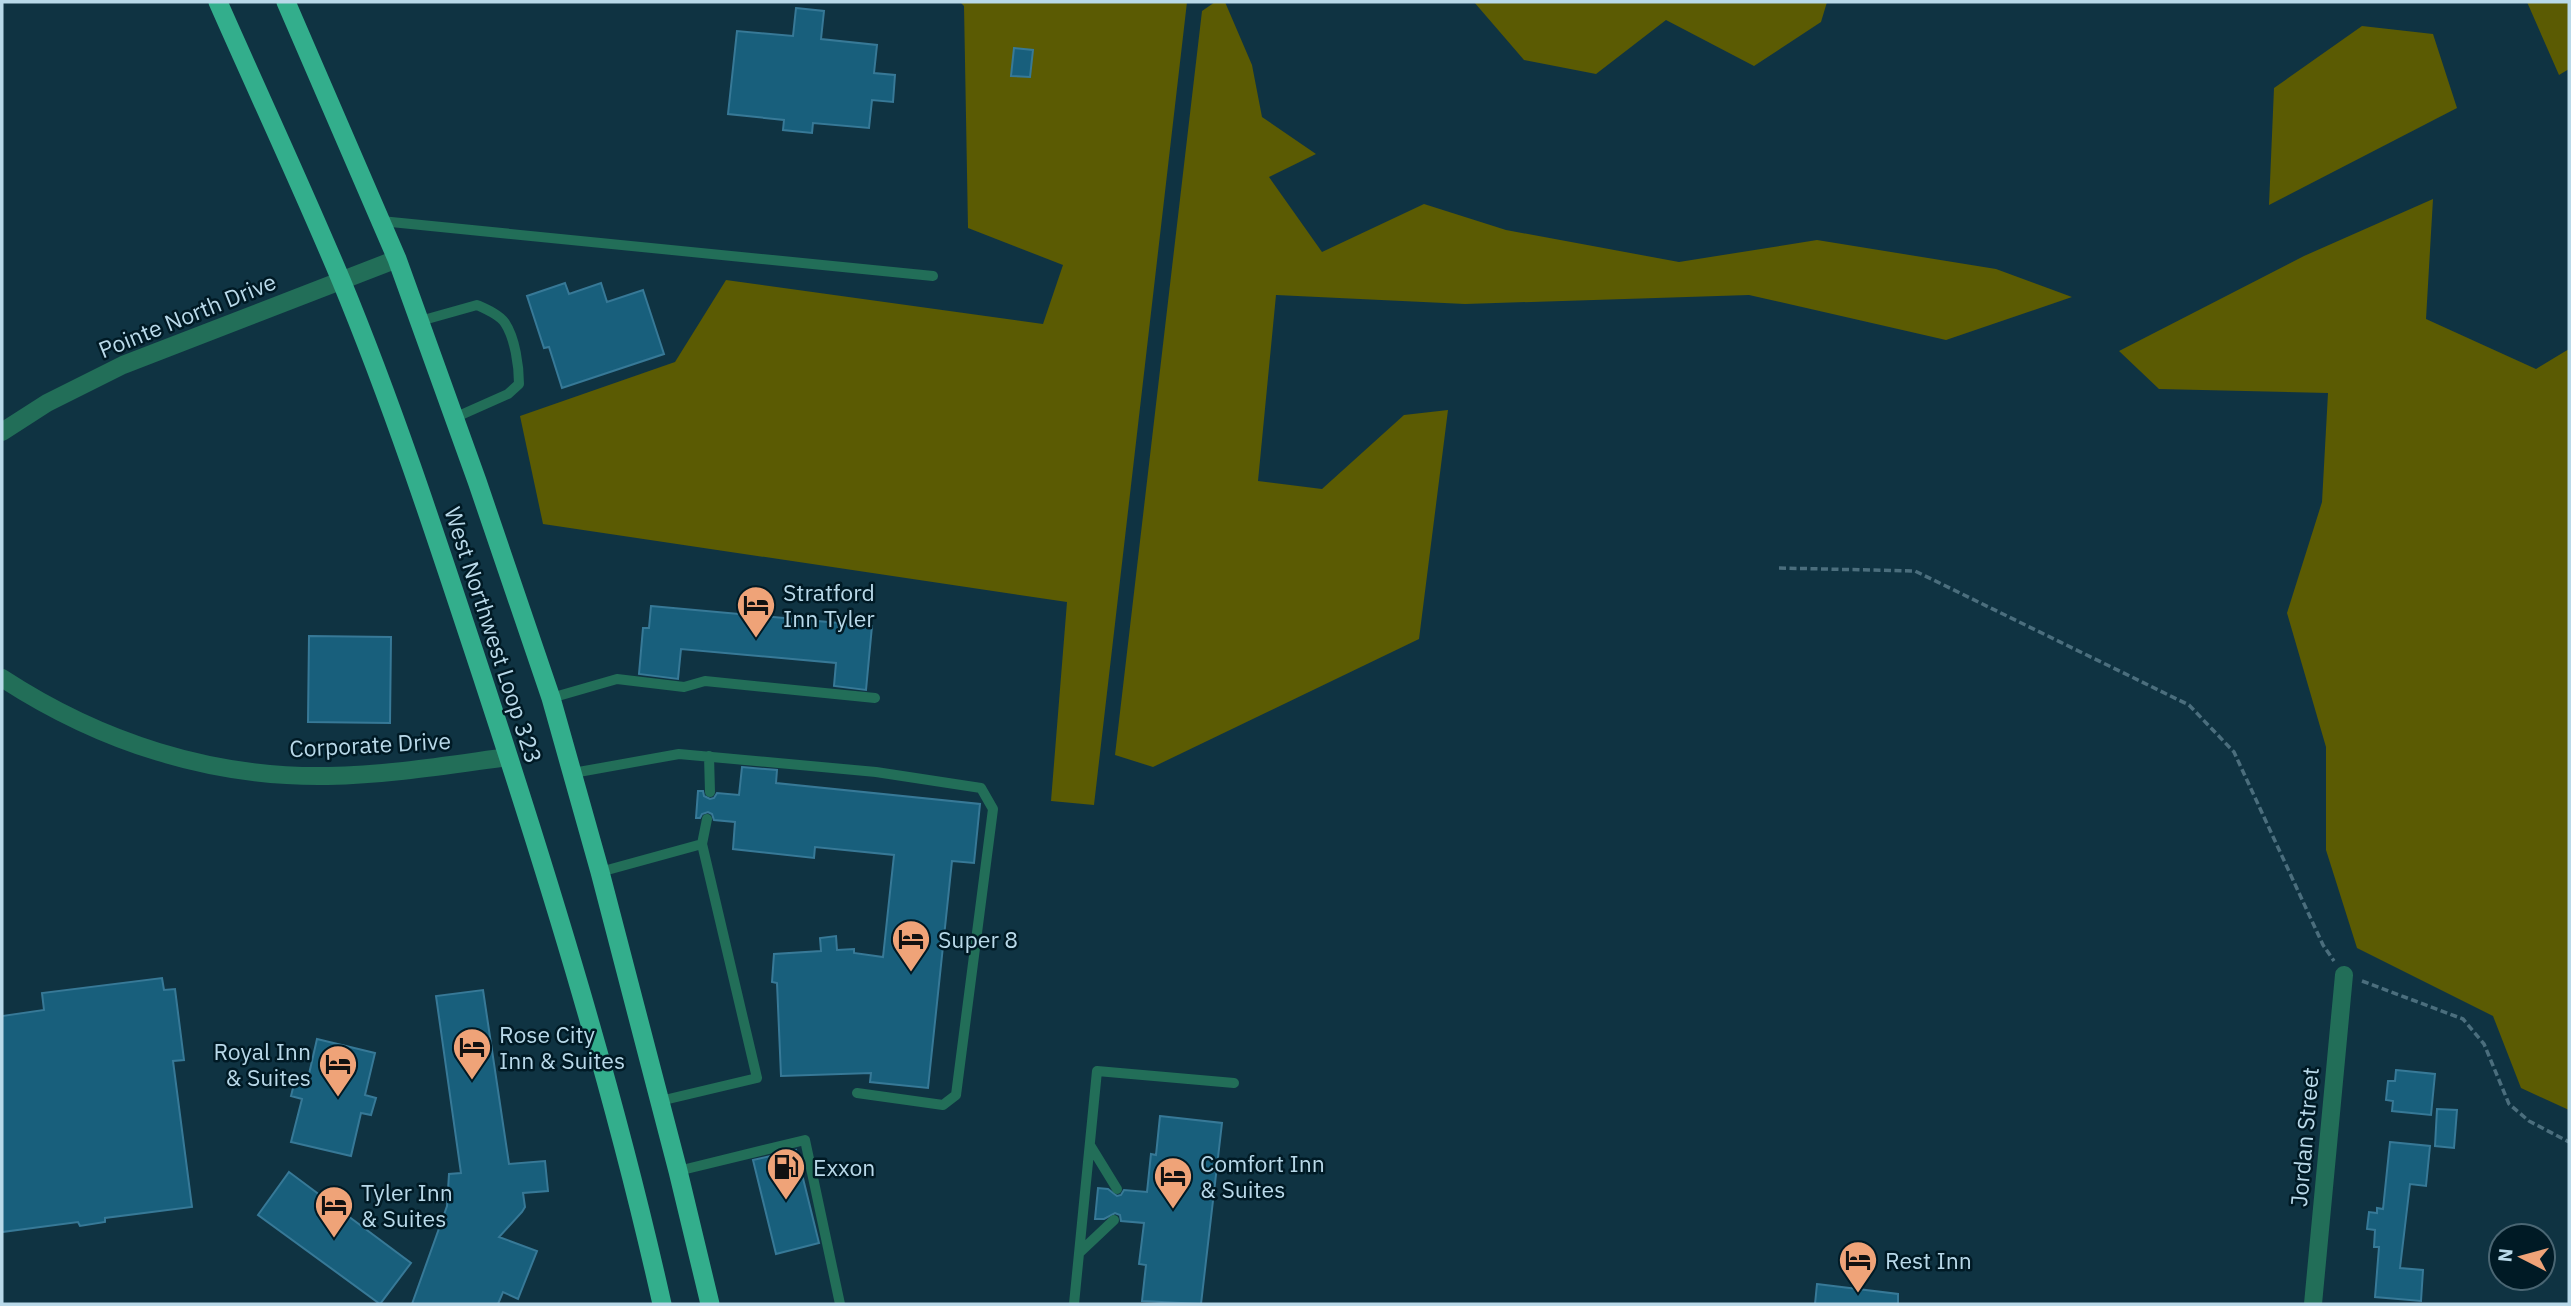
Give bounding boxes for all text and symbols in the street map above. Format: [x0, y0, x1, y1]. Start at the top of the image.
street label: Pointe North Drive [94, 266, 280, 364]
street label: West Northwest Loop 323 [438, 503, 550, 767]
place label: Stratford Inn Tyler [783, 577, 875, 633]
hotel icon: Stratford Inn Tyler [735, 584, 777, 639]
street label: Corporate Drive [288, 725, 452, 763]
hotel icon: Super 8 [890, 918, 932, 973]
place label: Super 8 [938, 924, 1018, 954]
place label: Rose City Inn & Suites [499, 1019, 625, 1075]
hotel icon: Rose City Inn & Suites [451, 1026, 493, 1081]
place label: Royal Inn & Suites [213, 1036, 311, 1092]
hotel icon: Royal Inn & Suites [317, 1043, 359, 1098]
street label: Jordan Street [2283, 1066, 2325, 1208]
fuel station icon: Exxon [765, 1146, 807, 1201]
place label: Comfort Inn & Suites [1200, 1148, 1325, 1204]
place label: Exxon [813, 1152, 875, 1182]
hotel icon: Comfort Inn & Suites [1152, 1155, 1194, 1210]
place label: Tyler Inn & Suites [361, 1177, 453, 1233]
hotel icon: Tyler Inn & Suites [313, 1184, 355, 1239]
north arrow [2487, 1222, 2557, 1292]
hotel icon: Rest Inn [1837, 1239, 1879, 1294]
place label: Rest Inn [1885, 1245, 1972, 1275]
text: N [2492, 1247, 2518, 1263]

